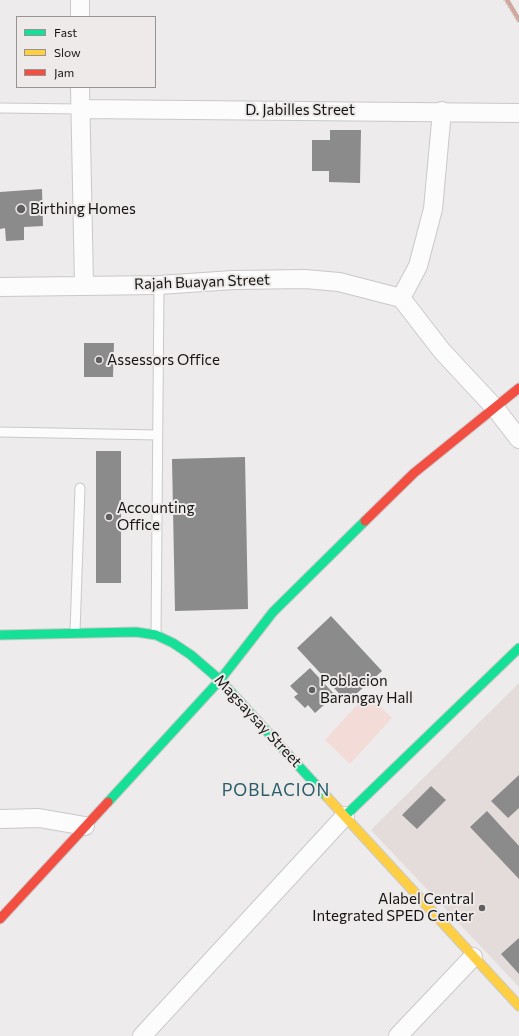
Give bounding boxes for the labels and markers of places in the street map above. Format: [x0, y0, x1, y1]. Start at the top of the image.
place label: Birthing Homes [30, 200, 136, 218]
marker: Birthing Homes [15, 203, 27, 215]
place label: Assessors Office [107, 351, 220, 369]
marker: Assessors Office [94, 355, 104, 365]
place label: Accounting Office [117, 499, 195, 534]
marker: Accounting Office [104, 512, 114, 522]
place label: Poblacion Barangay Hall [320, 672, 413, 707]
marker: Poblacion Barangay Hall [307, 685, 317, 695]
place label: Alabel Central Integrated SPED Center [312, 890, 474, 925]
marker: Alabel Central Integrated SPED Center [477, 903, 487, 913]

